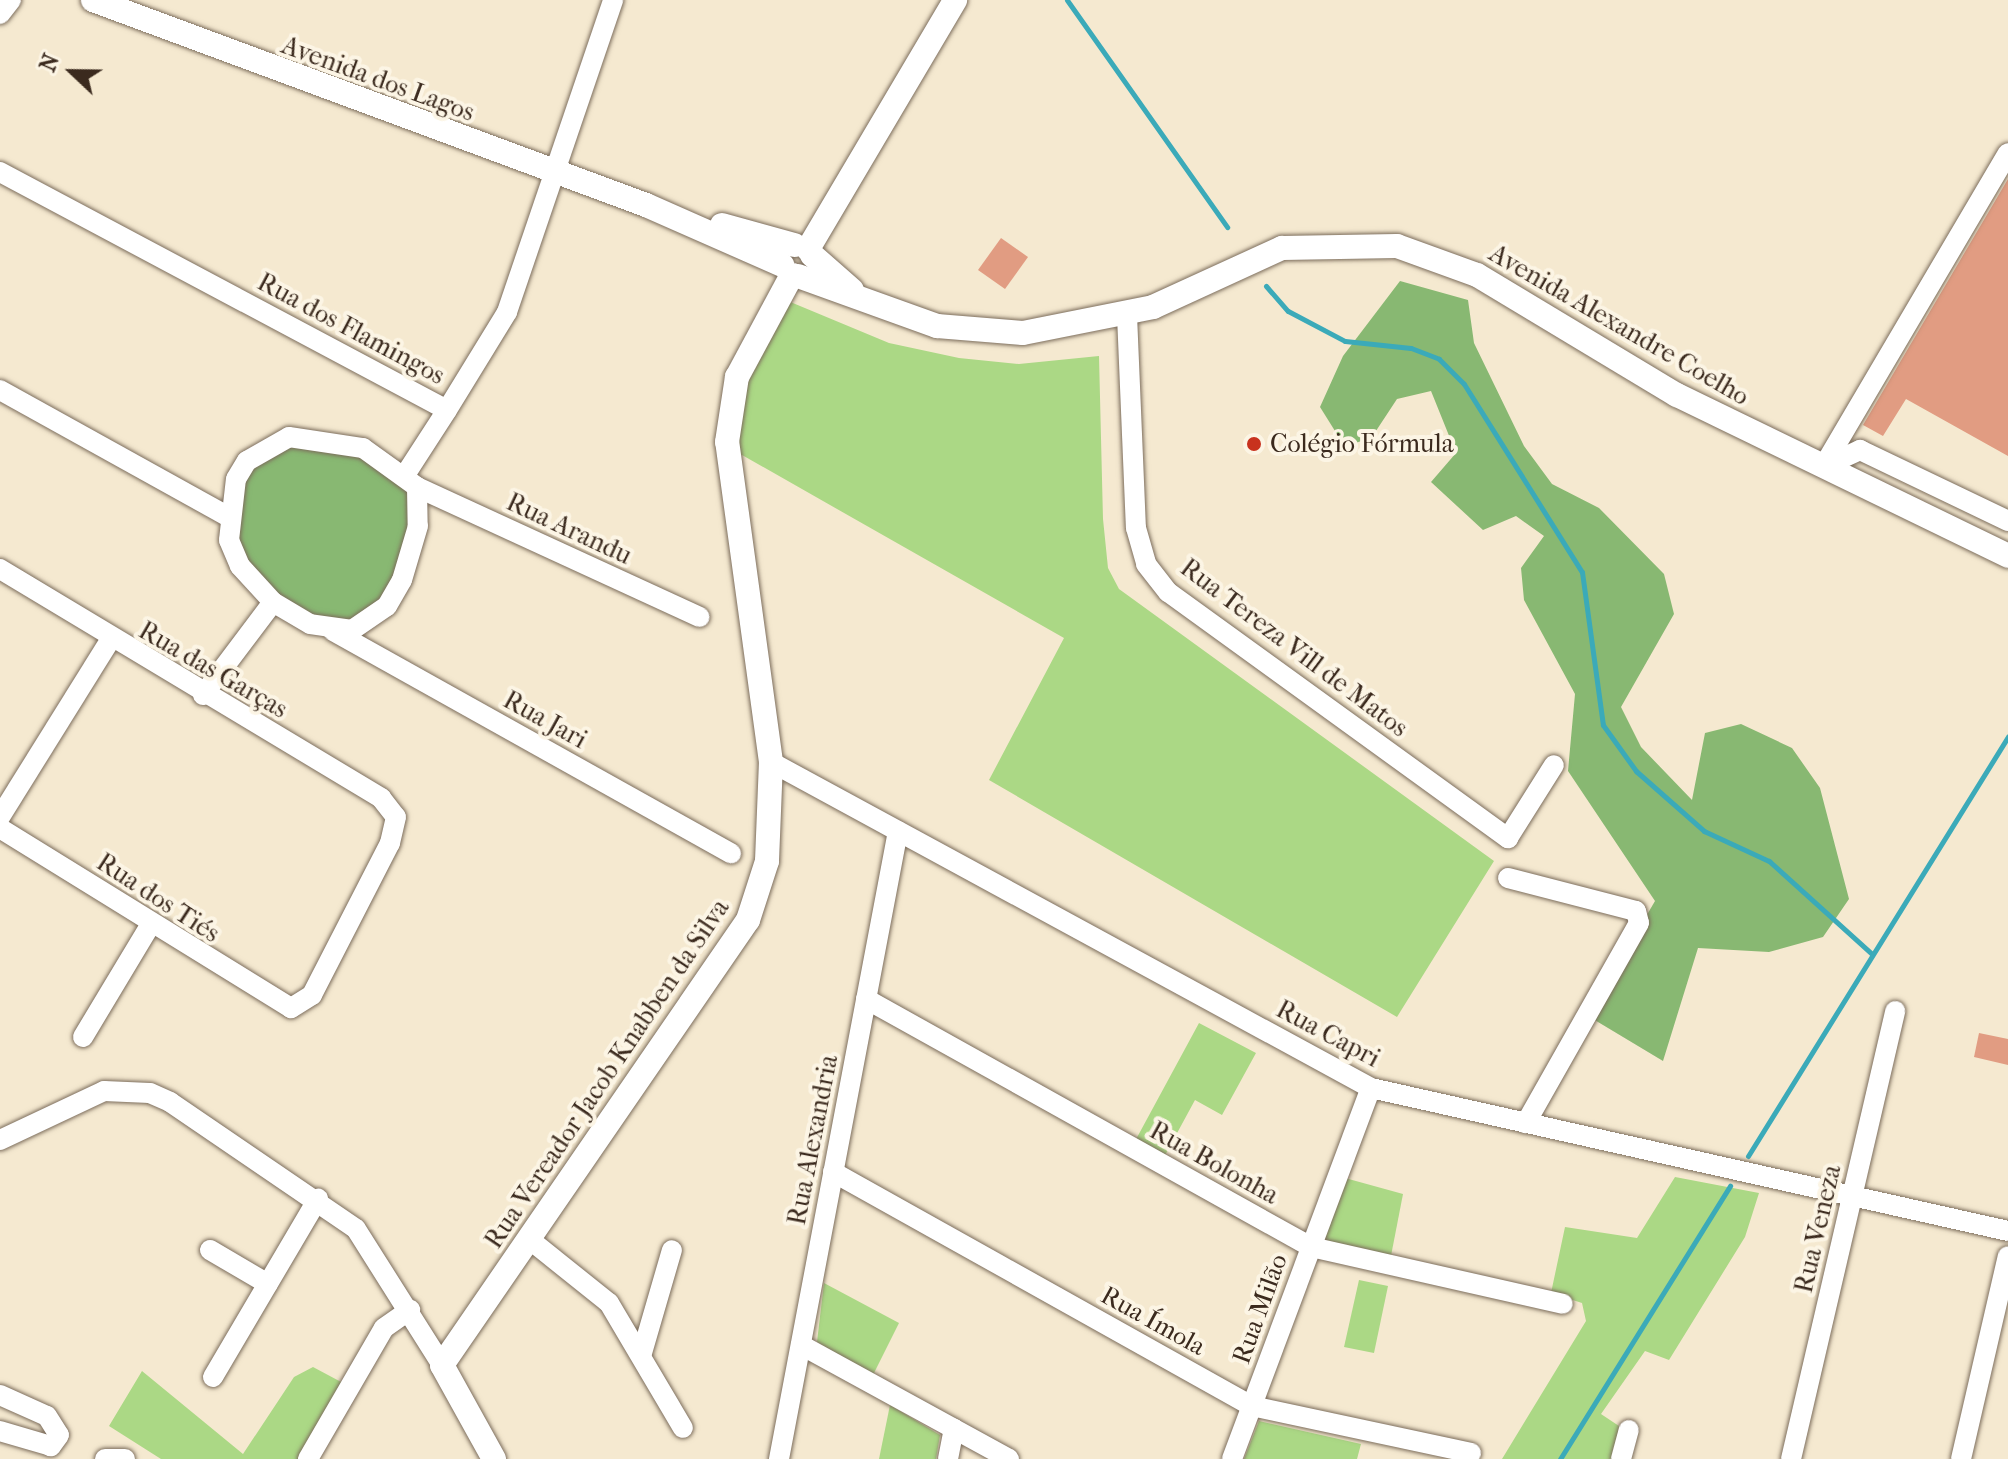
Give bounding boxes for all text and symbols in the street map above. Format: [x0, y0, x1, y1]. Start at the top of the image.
street label: Avenida dos Lagos [277, 30, 479, 128]
north arrow [32, 32, 112, 112]
text: N [35, 50, 65, 76]
street label: Avenida Alexandre Coelho [1484, 238, 1754, 412]
street label: Rua dos Flamingos [252, 266, 450, 392]
place label: Colégio Fórmula [1270, 428, 1454, 460]
marker: Colégio Fórmula [1245, 435, 1263, 453]
street label: Rua Arandu [501, 486, 637, 572]
street label: Rua Tereza Vill de Matos [1174, 552, 1414, 744]
street label: Rua das Garças [133, 615, 293, 725]
street label: Rua Jari [498, 684, 592, 756]
street label: Rua dos Tiés [91, 847, 225, 949]
street label: Rua Vereador Jacob Knabben da Silva [478, 893, 736, 1255]
street label: Rua Capri [1271, 994, 1385, 1074]
street label: Rua Alexandria [781, 1052, 845, 1228]
street label: Rua Bolonha [1144, 1115, 1284, 1211]
street label: Rua Veneza [1788, 1162, 1848, 1296]
street label: Rua Milão [1226, 1250, 1294, 1368]
street label: Rua Ímola [1095, 1280, 1211, 1362]

